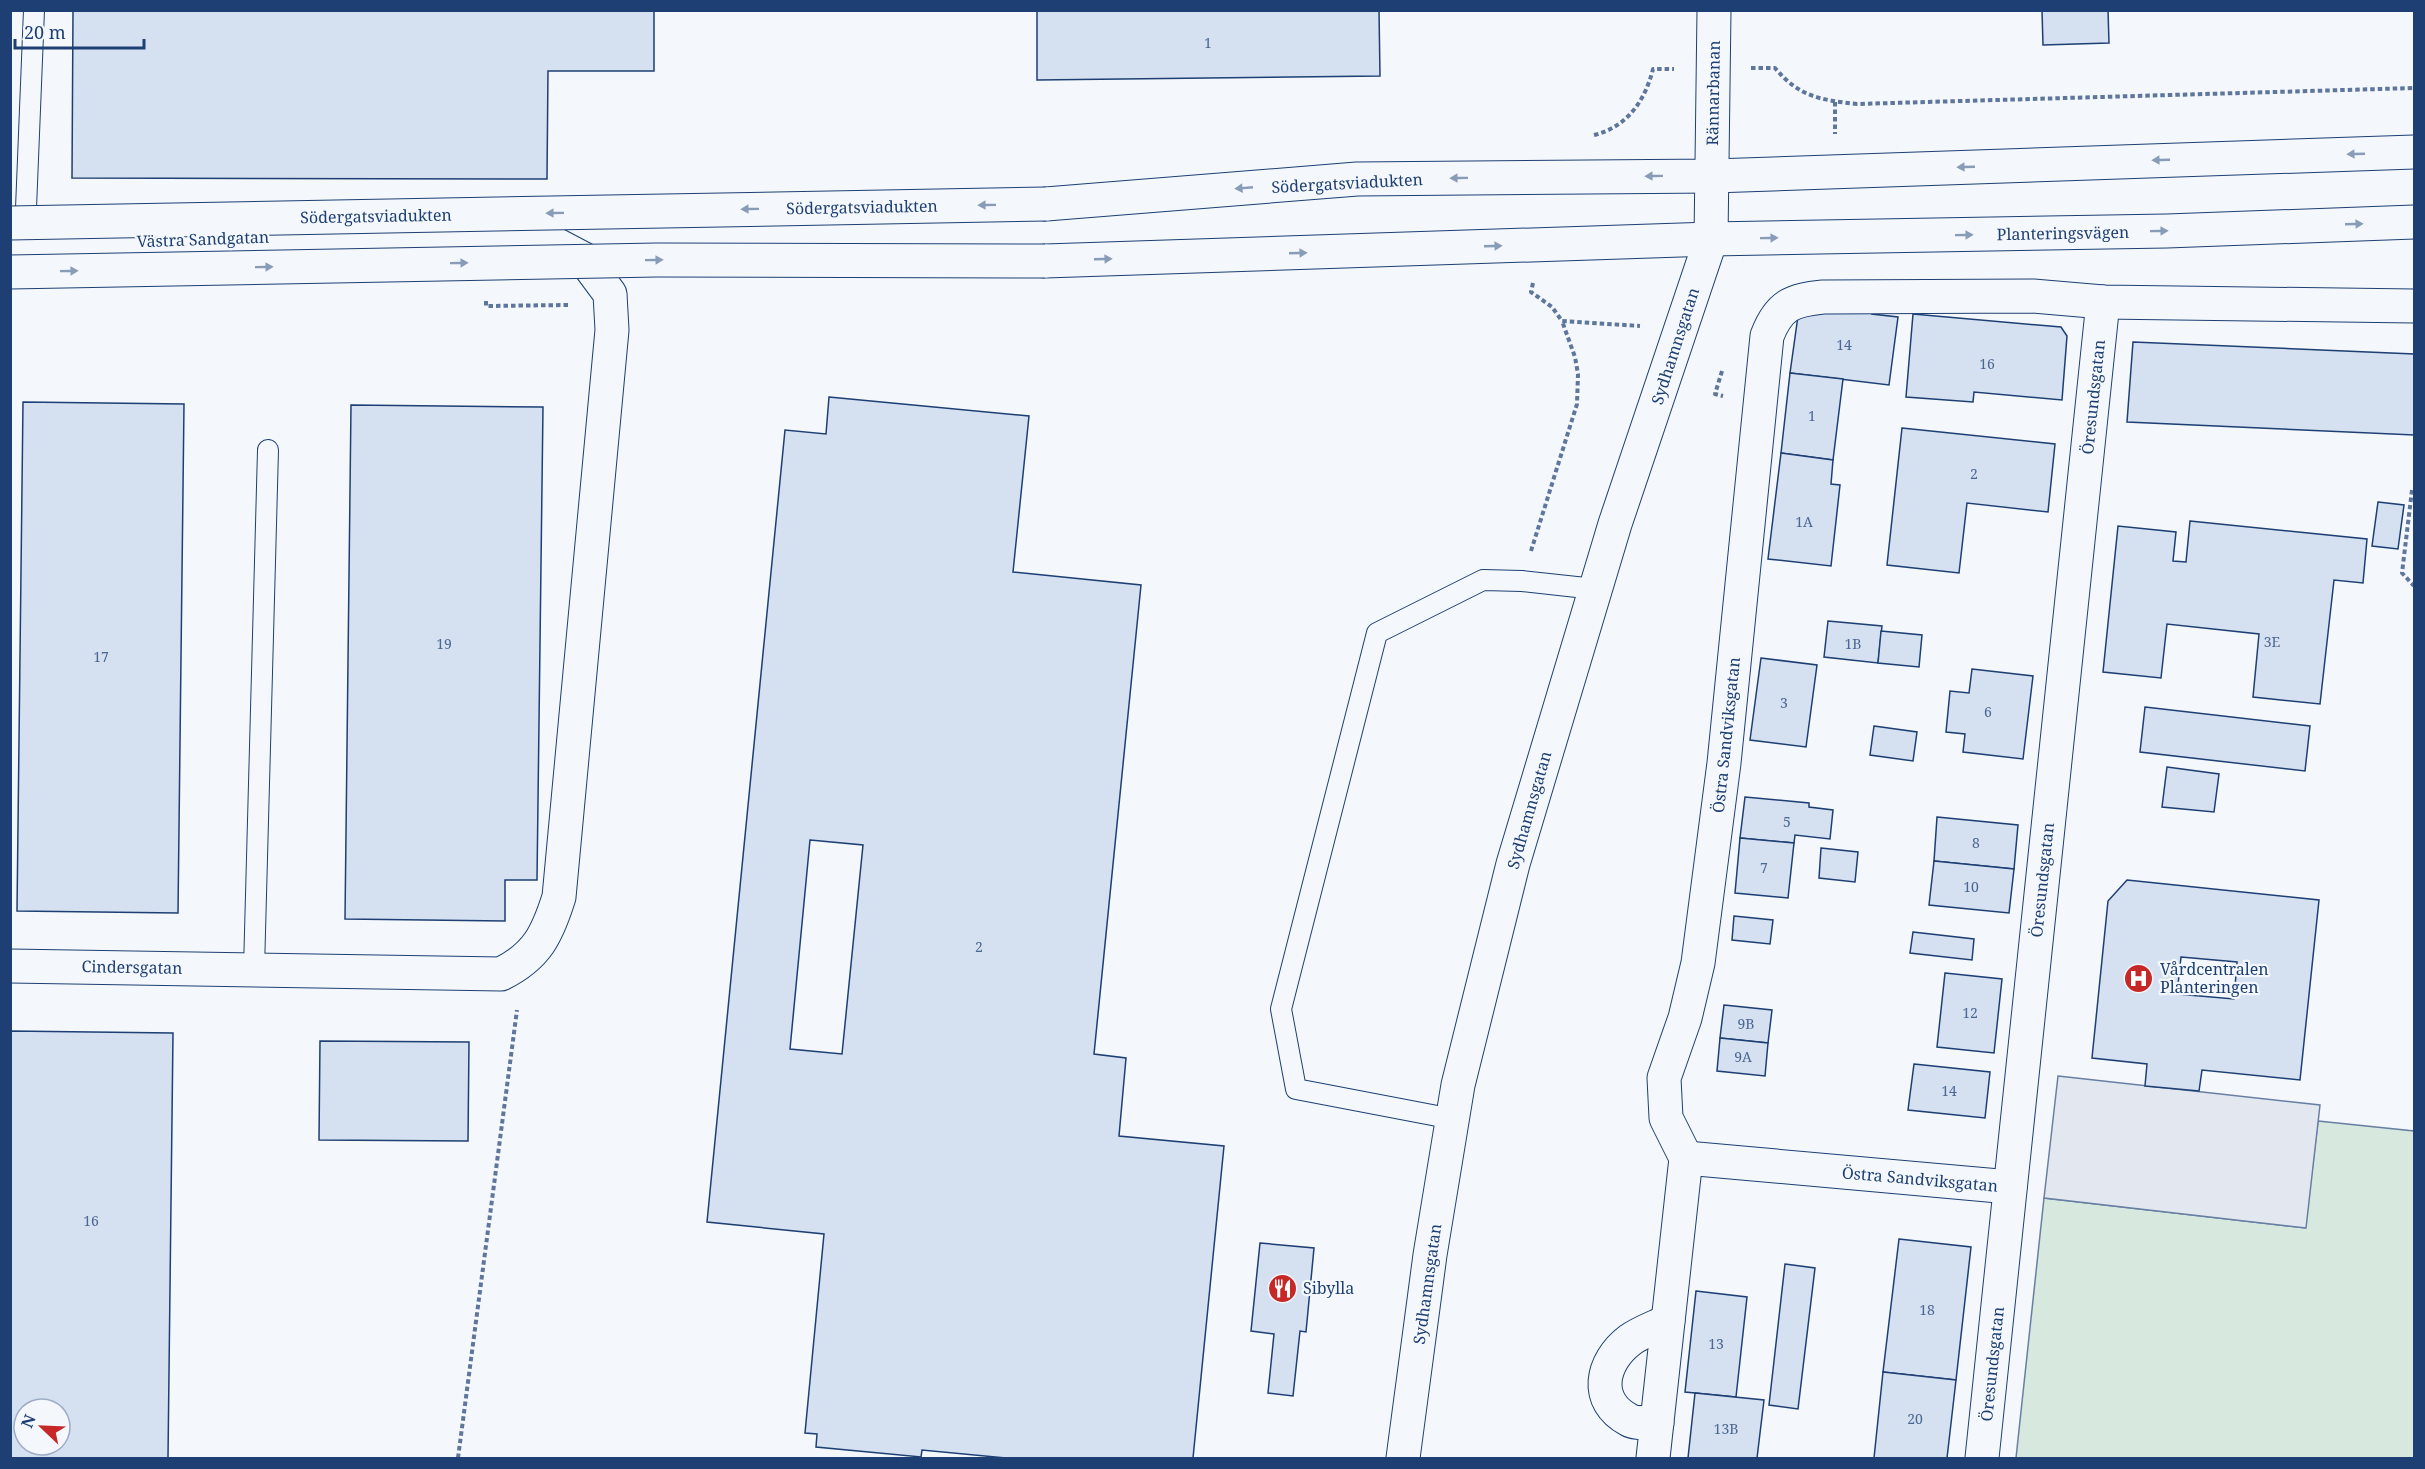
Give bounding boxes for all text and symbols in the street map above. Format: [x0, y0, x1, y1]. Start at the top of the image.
scale bar [15, 12, 144, 50]
text: 20 m [24, 20, 66, 44]
house number: 1 [1204, 33, 1212, 52]
street label: Rännarbanan [1701, 40, 1725, 146]
one-way arrow [2347, 149, 2366, 159]
one-way arrow [2152, 156, 2171, 165]
one-way arrow [1957, 162, 1976, 171]
street label: Södergatsviadukten [1271, 168, 1423, 198]
one-way arrow [1645, 171, 1664, 181]
one-way arrow [1450, 173, 1469, 183]
one-way arrow [1234, 183, 1253, 193]
street label: Södergatsviadukten [786, 195, 938, 219]
one-way arrow [978, 200, 997, 210]
street label: Södergatsviadukten [300, 204, 452, 228]
one-way arrow [741, 205, 760, 214]
one-way arrow [546, 208, 565, 218]
one-way arrow [2345, 220, 2364, 229]
street label: Planteringsvägen [1996, 221, 2130, 245]
street label: Västra Sandgatan [136, 226, 270, 252]
one-way arrow [2150, 226, 2169, 236]
one-way arrow [1955, 230, 1974, 240]
one-way arrow [1760, 233, 1779, 243]
one-way arrow [1484, 242, 1503, 251]
one-way arrow [1289, 248, 1308, 257]
one-way arrow [644, 255, 663, 265]
one-way arrow [1094, 255, 1113, 264]
one-way arrow [449, 259, 468, 268]
one-way arrow [254, 262, 273, 272]
one-way arrow [59, 266, 78, 275]
street label: Sydhamnsgatan [1646, 285, 1704, 407]
house number: 14 [1836, 335, 1852, 354]
street label: Öresundsgatan [2076, 339, 2110, 455]
house number: 16 [1979, 354, 1995, 373]
house number: 1 [1808, 406, 1816, 425]
house number: 2 [1970, 464, 1978, 483]
house number: 1A [1795, 512, 1813, 531]
house number: 3E [2264, 632, 2281, 651]
house number: 19 [436, 634, 452, 653]
house number: 1B [1845, 634, 1861, 653]
house number: 17 [93, 647, 109, 666]
street label: Östra Sandviksgatan [1707, 656, 1745, 814]
house number: 3 [1780, 693, 1788, 712]
house number: 6 [1984, 702, 1992, 721]
street label: Sydhamnsgatan [1502, 748, 1556, 872]
house number: 5 [1783, 812, 1791, 831]
street label: Öresundsgatan [2025, 822, 2059, 938]
house number: 8 [1972, 833, 1980, 852]
house number: 7 [1760, 858, 1768, 877]
house number: 10 [1963, 877, 1979, 896]
house number: 2 [975, 937, 983, 956]
street label: Cindersgatan [81, 955, 183, 979]
place label: Vårdcentralen Planteringen [2160, 958, 2269, 998]
hospital icon: Vårdcentralen Planteringen [2123, 962, 2155, 994]
house number: 12 [1962, 1003, 1978, 1022]
house number: 9B [1738, 1014, 1754, 1033]
house number: 9A [1734, 1047, 1752, 1066]
house number: 14 [1941, 1081, 1957, 1100]
street label: Östra Sandviksgatan [1841, 1161, 1999, 1197]
house number: 16 [83, 1211, 99, 1230]
street label: Sydhamnsgatan [1408, 1222, 1446, 1346]
restaurant icon: Sibylla [1266, 1272, 1298, 1304]
place label: Sibylla [1303, 1277, 1354, 1299]
house number: 18 [1919, 1300, 1935, 1319]
street label: Öresundsgatan [1975, 1306, 2009, 1422]
house number: 13 [1708, 1334, 1724, 1353]
north arrow [12, 1397, 72, 1457]
house number: 20 [1907, 1409, 1923, 1428]
text: N [16, 1411, 41, 1431]
house number: 13B [1714, 1419, 1738, 1438]

